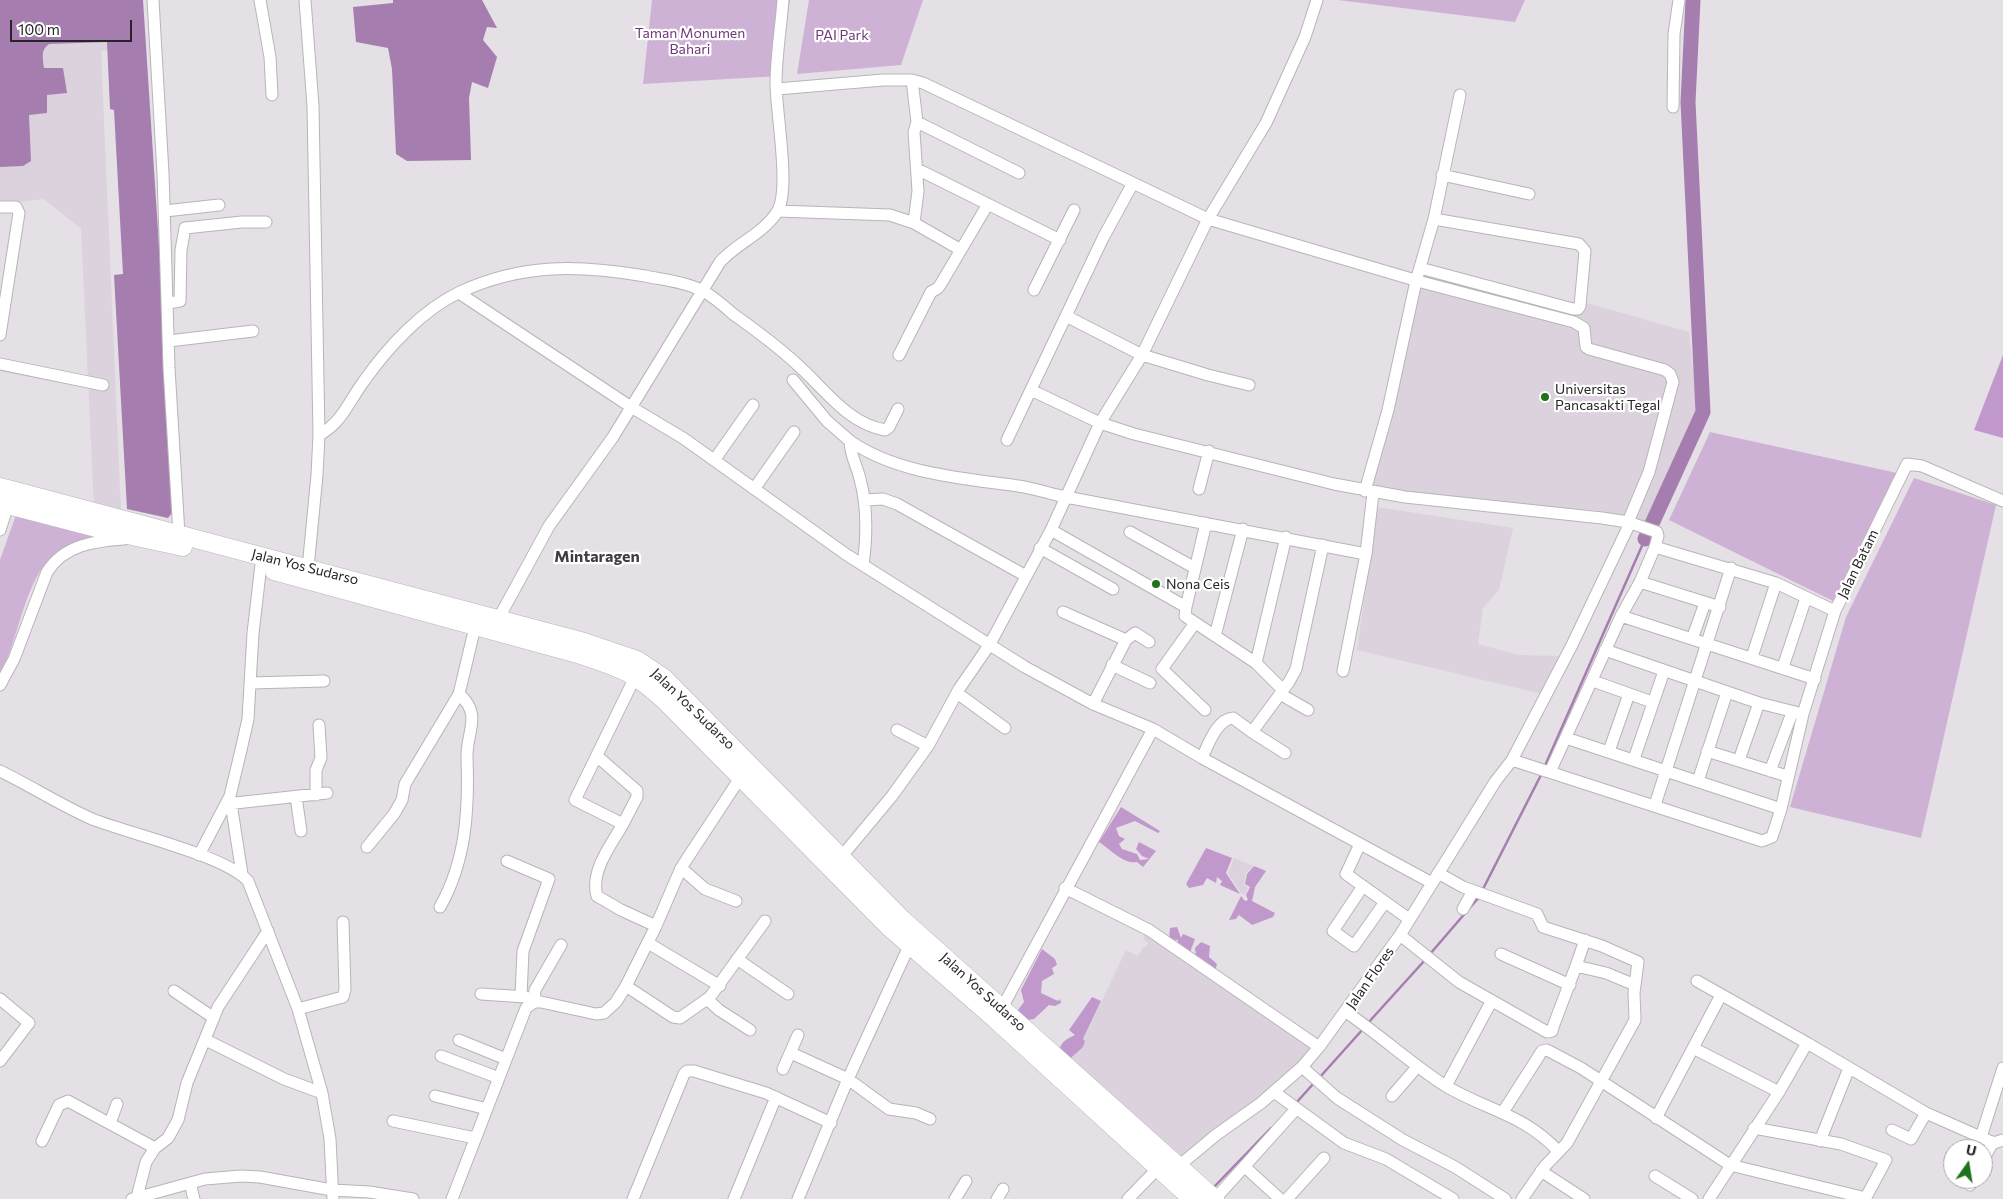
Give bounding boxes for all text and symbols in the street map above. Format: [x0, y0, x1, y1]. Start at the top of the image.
scale bar [12, 10, 135, 42]
text: 100 m [18, 20, 60, 38]
park label: Taman Monumen Bahari [635, 25, 745, 58]
park label: PAI Park [815, 27, 869, 43]
place label: Universitas Pancasakti Tegal [1555, 381, 1660, 414]
marker: Universitas Pancasakti Tegal [1539, 391, 1551, 403]
street label: Jalan Batam [1834, 527, 1882, 601]
street label: Jalan Yos Sudarso [250, 546, 360, 588]
district label: Mintaragen [554, 547, 640, 567]
place label: Nona Ceis [1166, 576, 1230, 592]
marker: Nona Ceis [1150, 578, 1162, 590]
street label: Jalan Yos Sudarso [648, 665, 738, 753]
street label: Jalan Flores [1342, 944, 1398, 1012]
street label: Jalan Yos Sudarso [937, 949, 1029, 1035]
north arrow [1943, 1139, 1993, 1189]
text: U [1964, 1140, 1978, 1159]

